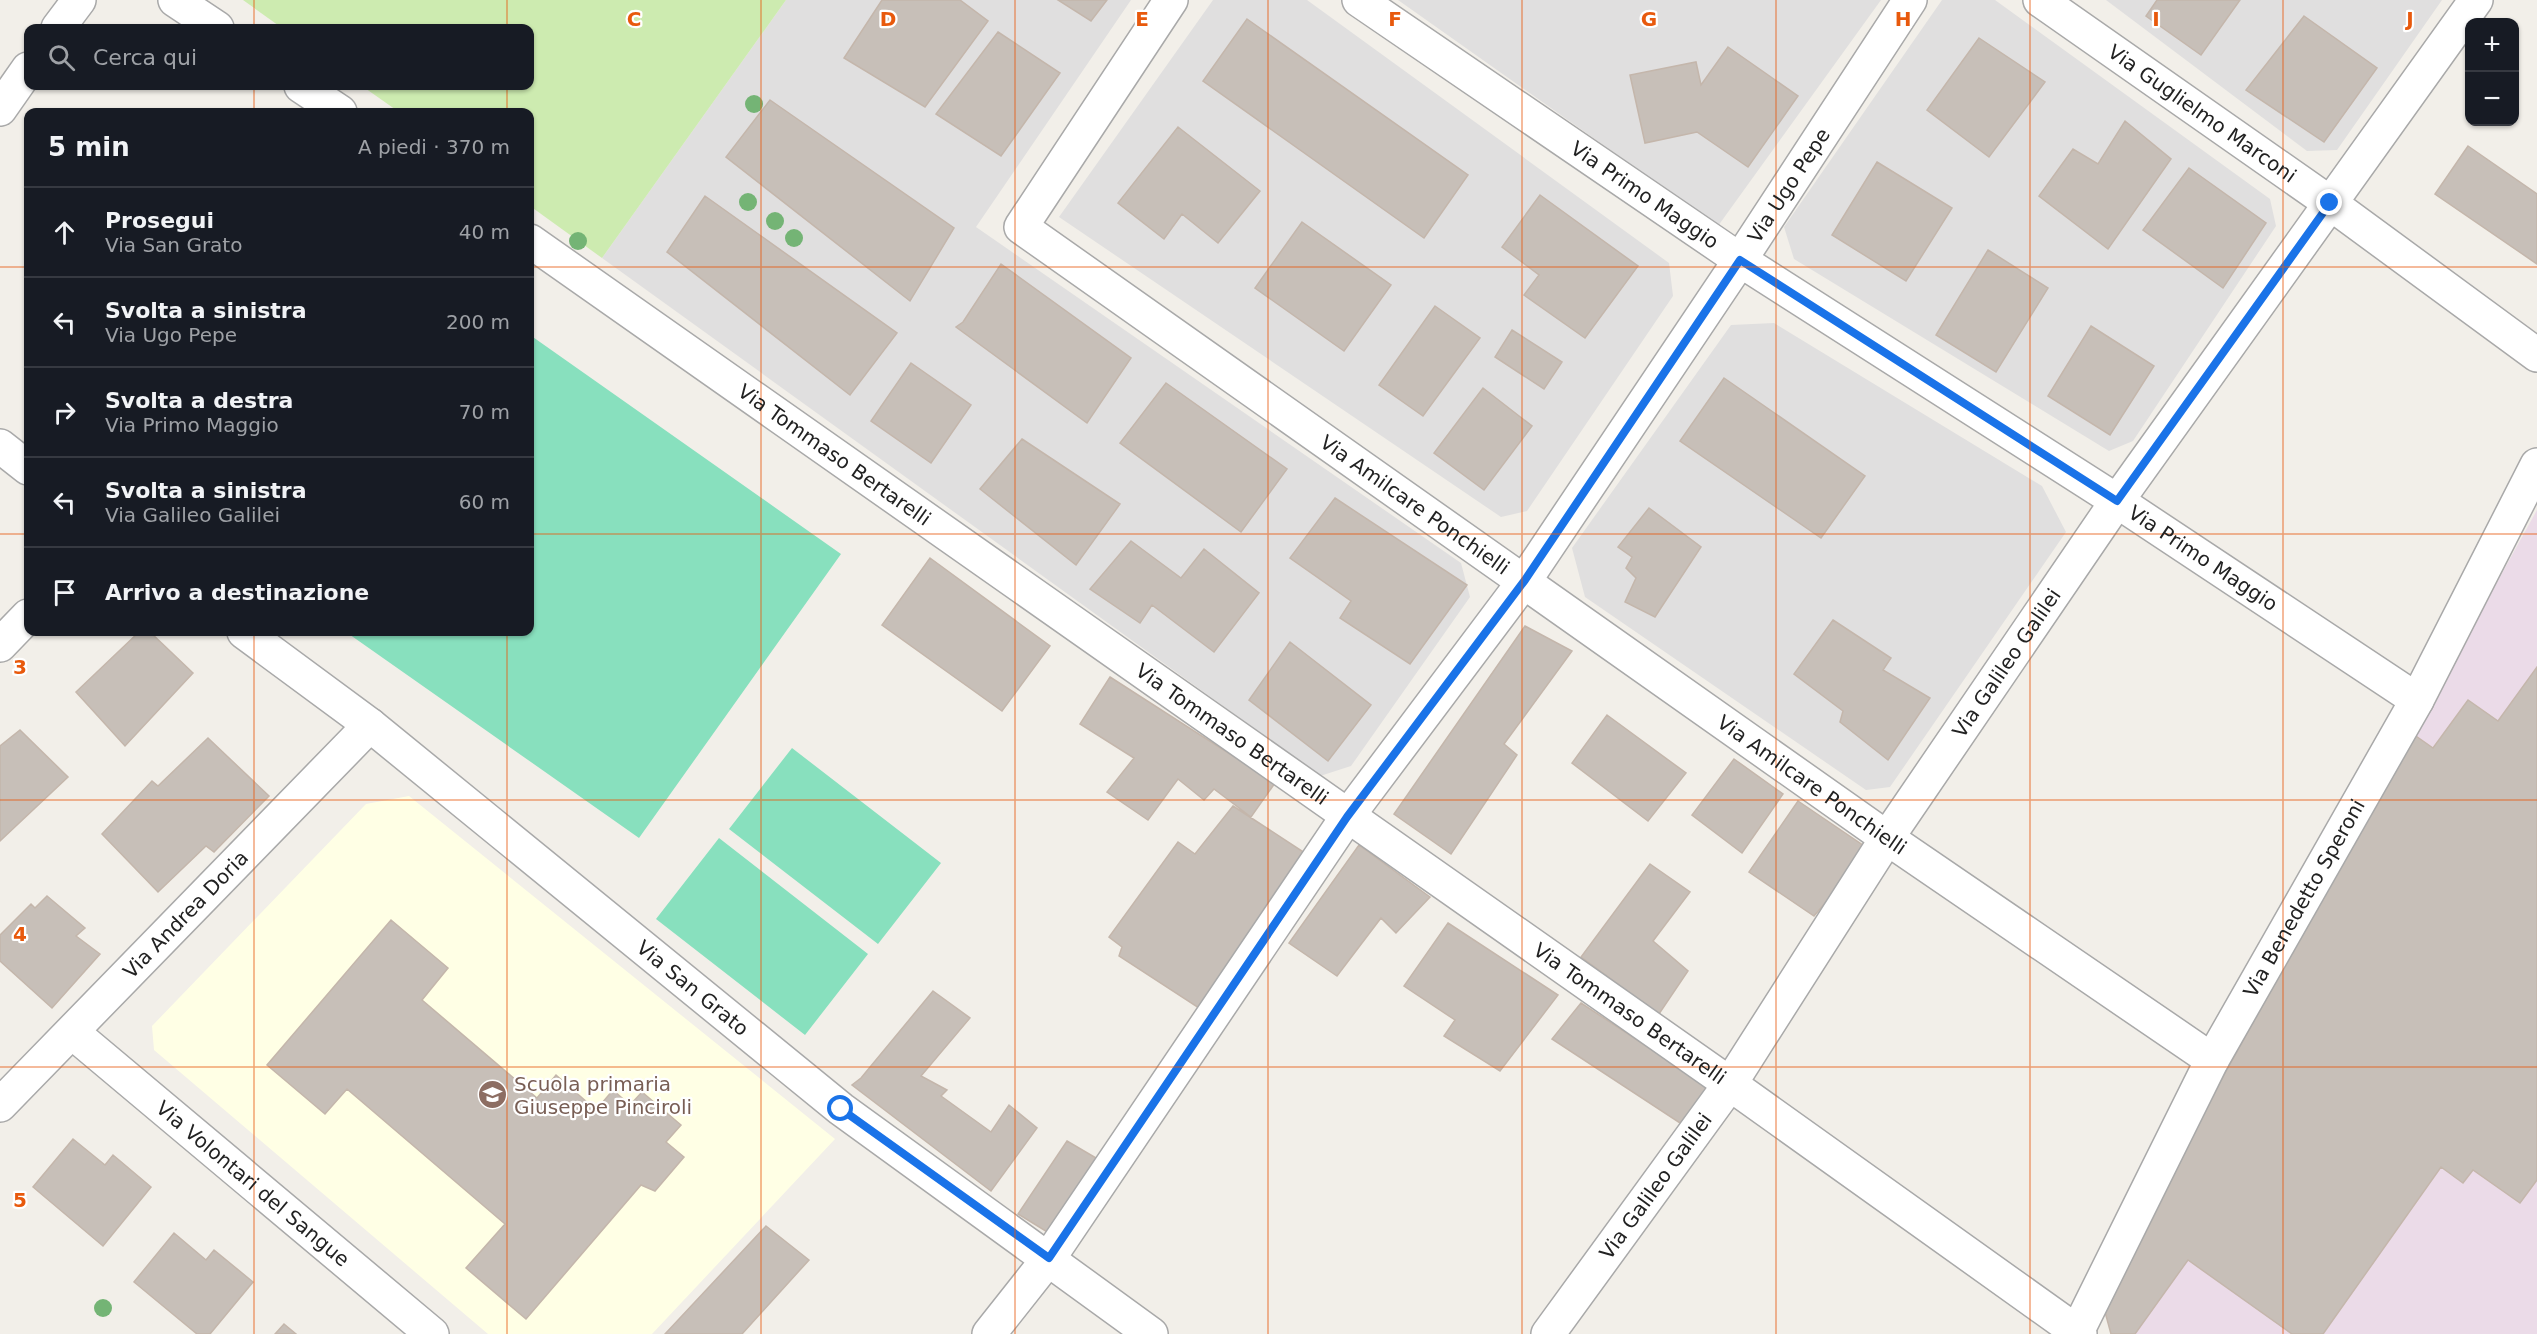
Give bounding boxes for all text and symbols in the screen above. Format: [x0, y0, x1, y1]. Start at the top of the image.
text: C [627, 7, 641, 31]
text: D [880, 7, 896, 31]
text: E [1135, 7, 1149, 31]
text: F [1388, 7, 1402, 31]
text: G [1641, 7, 1657, 31]
text: H [1895, 7, 1911, 31]
text: I [2152, 7, 2160, 31]
text: J [2404, 7, 2414, 31]
map controls [2465, 18, 2519, 126]
button: + [2465, 18, 2519, 72]
search box [24, 24, 534, 90]
street label: Via Guglielmo Marconi [2103, 39, 2301, 188]
icon: search [45, 41, 78, 74]
text: Cerca qui [93, 45, 197, 70]
button: − [2465, 72, 2519, 126]
street label: Via Ugo Pepe [1743, 124, 1835, 247]
text: 5 min [48, 132, 130, 162]
text: A piedi · 370 m [358, 135, 510, 159]
street label: Via Primo Maggio [1566, 136, 1723, 254]
route end [2316, 189, 2342, 215]
text: Prosegui [105, 208, 214, 233]
icon: ahead [48, 216, 81, 249]
text: 40 m [459, 220, 510, 244]
text: Via San Grato [105, 233, 242, 257]
text: Svolta a sinistra [105, 298, 307, 323]
icon: left [48, 306, 81, 339]
text: 200 m [446, 310, 510, 334]
text: Via Ugo Pepe [105, 323, 237, 347]
street label: Via Tommaso Bertarelli [733, 379, 935, 531]
text: Svolta a destra [105, 388, 293, 413]
icon: right [48, 396, 81, 429]
text: 70 m [459, 400, 510, 424]
text: Via Primo Maggio [105, 413, 279, 437]
street label: Via Amilcare Ponchielli [1316, 430, 1514, 580]
text: Svolta a sinistra [105, 478, 307, 503]
icon: left [48, 486, 81, 519]
text: 60 m [459, 490, 510, 514]
street label: Via Primo Maggio [2124, 500, 2282, 616]
text: Via Galileo Galilei [105, 503, 280, 527]
icon: arrive [48, 576, 81, 609]
text: Arrivo a destinazione [105, 580, 369, 605]
street label: Via Galileo Galilei [1947, 584, 2066, 742]
text: 3 [13, 655, 27, 679]
street label: Via Tommaso Bertarelli [1131, 658, 1333, 810]
street label: Via Amilcare Ponchielli [1713, 710, 1911, 860]
street label: Via Benedetto Speroni [2238, 795, 2370, 1001]
street label: Via Andrea Doria [118, 846, 253, 983]
text: 4 [13, 922, 27, 946]
street label: Via San Grato [632, 935, 754, 1041]
street label: Via Tommaso Bertarelli [1529, 938, 1731, 1089]
place label: Scuola primaria Giuseppe Pinciroli [514, 1072, 692, 1119]
school or university icon: Scuola primaria Giuseppe Pinciroli [477, 1079, 509, 1111]
route start [827, 1095, 853, 1121]
street label: Via Volontari del Sangue [151, 1096, 354, 1272]
street label: Via Galileo Galilei [1594, 1108, 1717, 1264]
text: 5 [13, 1188, 27, 1212]

